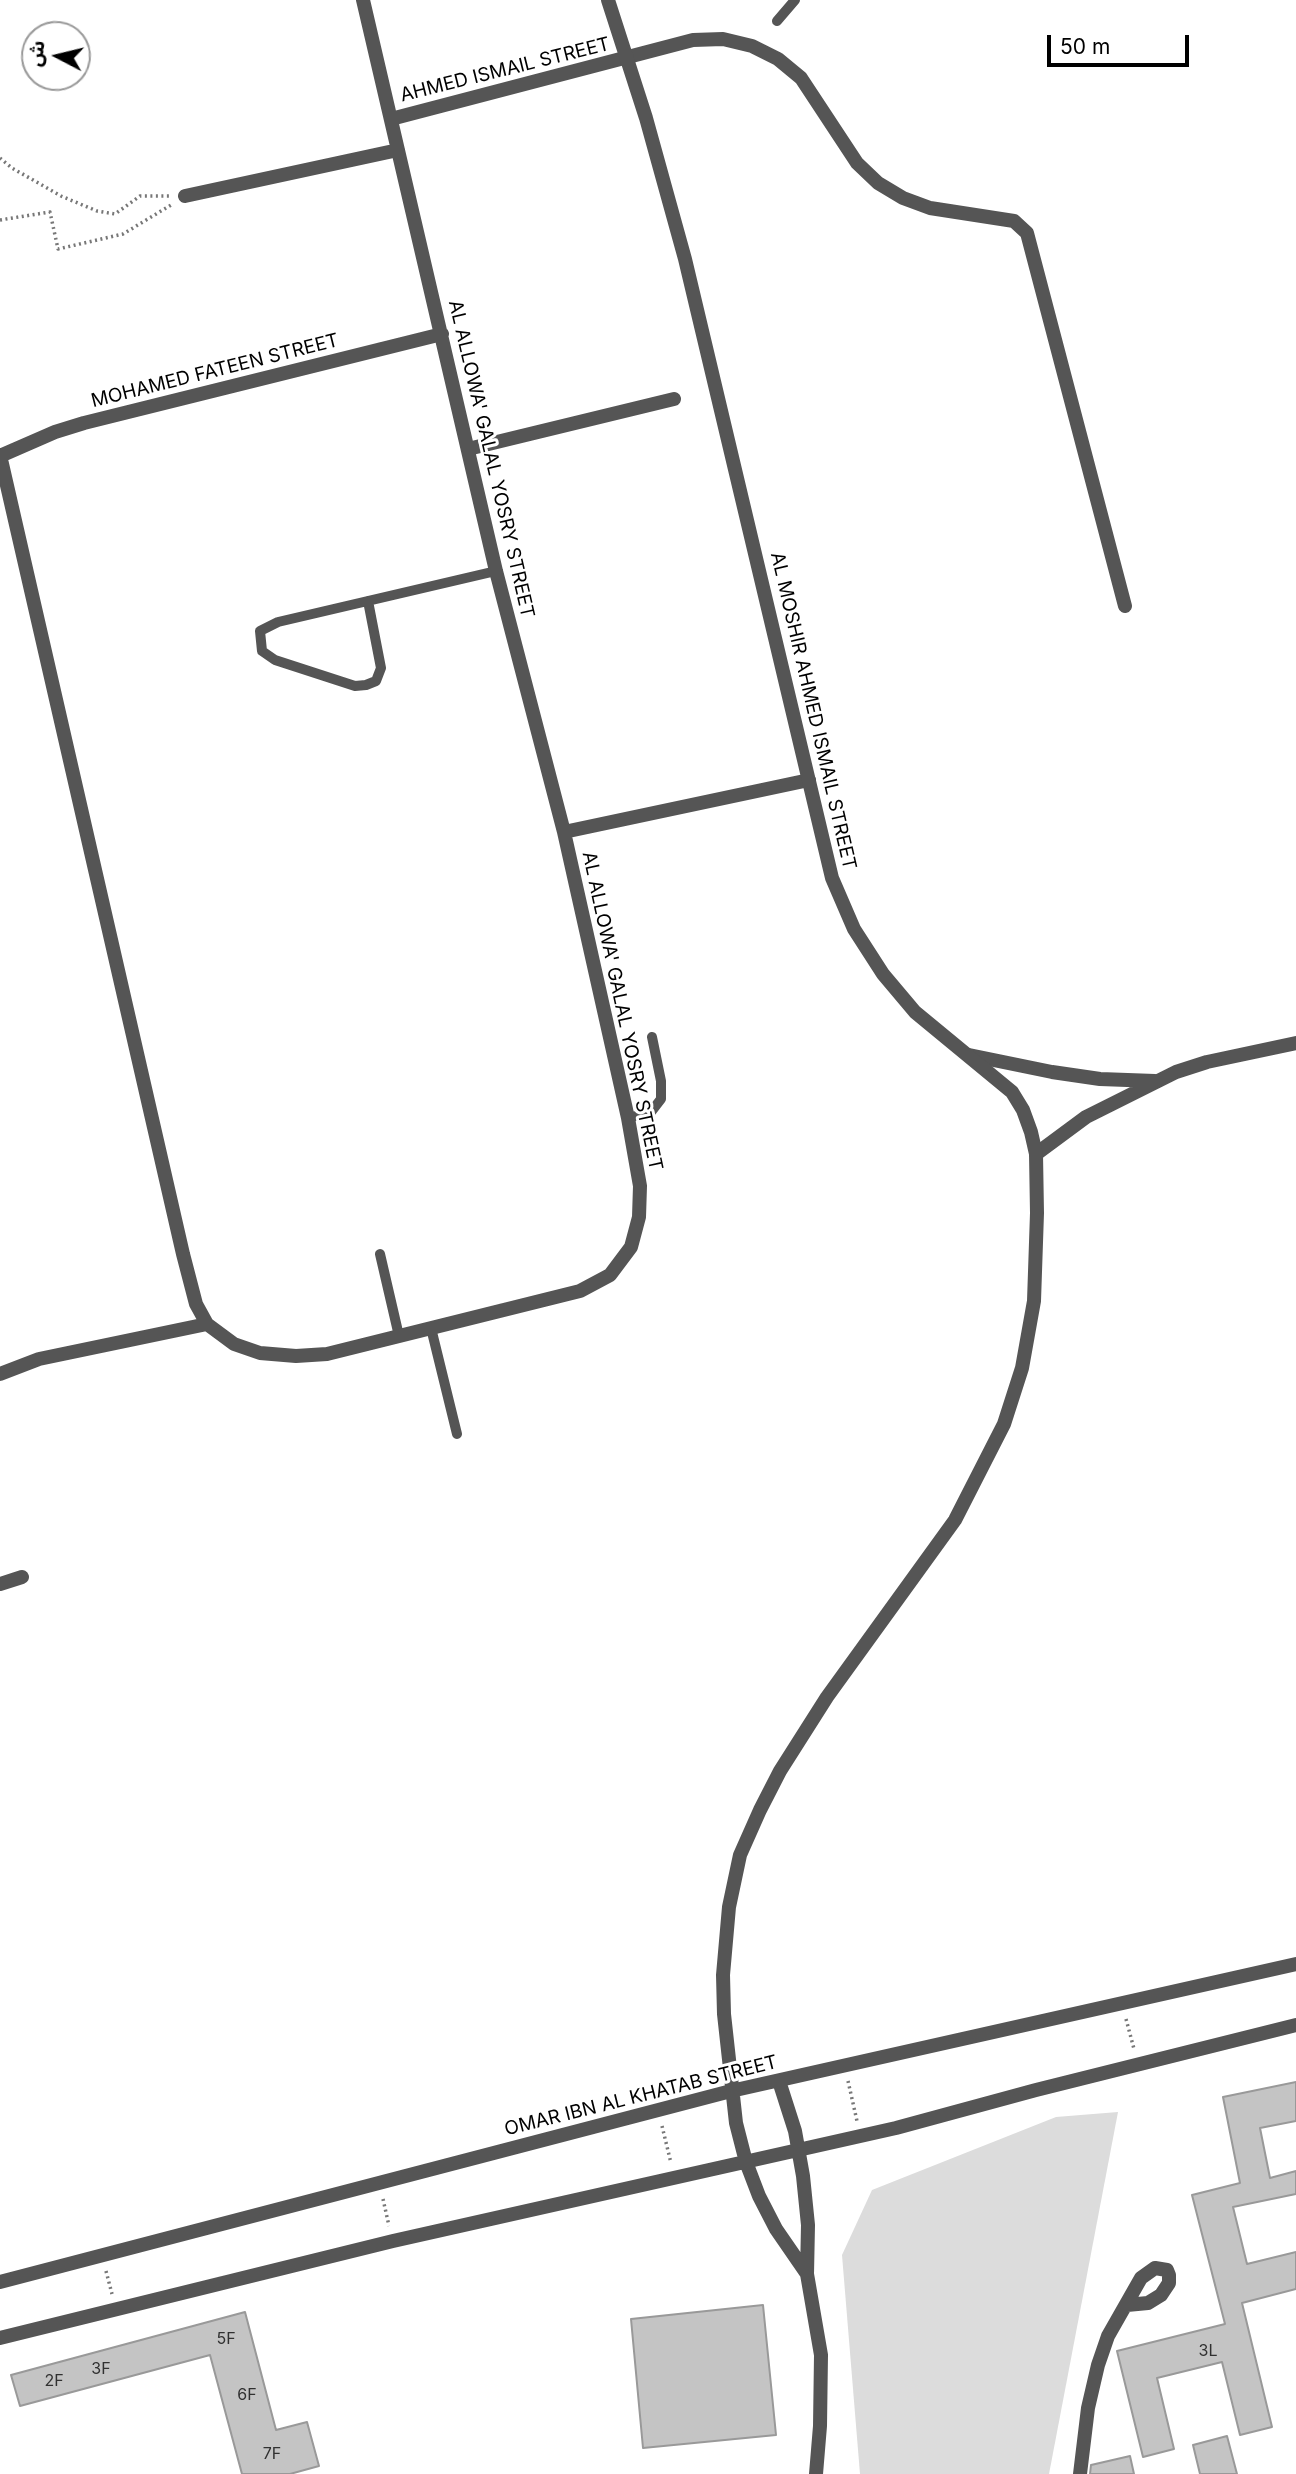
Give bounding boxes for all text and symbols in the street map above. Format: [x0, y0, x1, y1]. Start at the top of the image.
north arrow [21, 21, 91, 91]
scale bar [1051, 21, 1193, 65]
street label: AHMED ISMAIL STREET [398, 33, 612, 107]
text: 50 m [1060, 34, 1110, 59]
text: ش [24, 39, 50, 68]
street label: AL ALLOWA' GALAL YOSRY STREET [443, 298, 539, 620]
street label: MOHAMED FATEEN STREET [89, 329, 341, 413]
street label: AL MOSHIR AHMED ISMAIL STREET [765, 550, 861, 872]
street label: AL ALLOWA' GALAL YOSRY STREET [577, 849, 667, 1173]
street label: OMAR IBN AL KHATAB STREET [502, 2051, 780, 2141]
house number: 5F [216, 2329, 236, 2349]
house number: 3L [1199, 2341, 1217, 2361]
house number: 3F [91, 2359, 111, 2379]
house number: 2F [44, 2371, 64, 2391]
house number: 6F [237, 2385, 257, 2405]
house number: 7F [263, 2444, 281, 2464]

